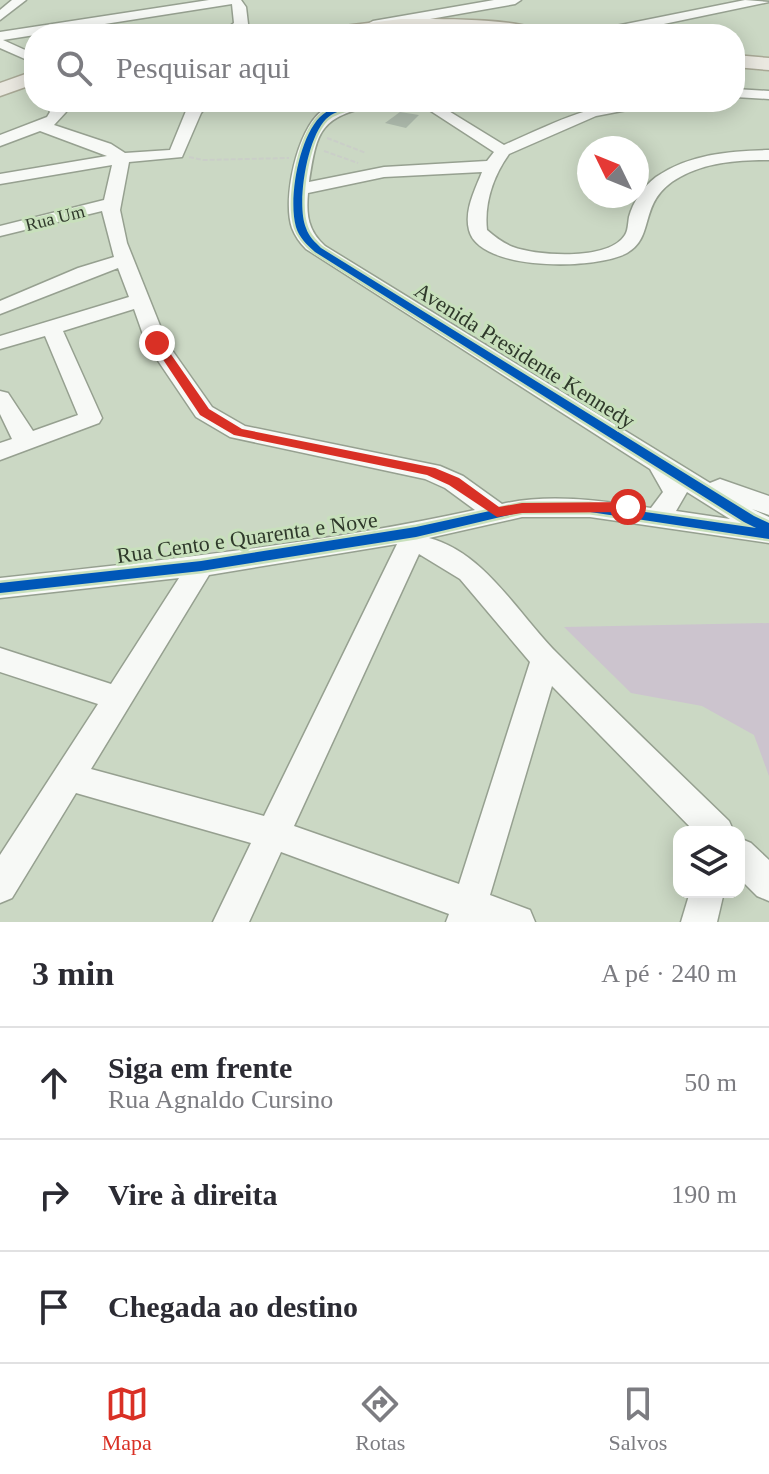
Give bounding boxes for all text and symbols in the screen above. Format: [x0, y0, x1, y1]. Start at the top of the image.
search box [24, 24, 745, 112]
icon: search [52, 46, 96, 90]
text: Pesquisar aqui [116, 51, 290, 84]
north arrow [577, 136, 649, 208]
street label: Rua Um [23, 201, 87, 235]
street label: Avenida Presidente Kennedy [410, 277, 639, 434]
route end [139, 325, 175, 361]
route start [610, 489, 646, 525]
street label: Rua Cento e Quarenta e Nove [115, 507, 379, 568]
map controls [673, 826, 745, 898]
button: layers [673, 826, 745, 898]
text: 3 min [32, 955, 114, 992]
text: A pé · 240 m [601, 959, 737, 988]
text: Siga em frente [108, 1051, 292, 1084]
icon: ahead [32, 1061, 76, 1105]
text: 50 m [684, 1068, 737, 1097]
text: Rua Agnaldo Cursino [108, 1085, 333, 1114]
icon: right [32, 1173, 76, 1217]
text: Vire à direita [108, 1178, 277, 1211]
text: 190 m [671, 1180, 737, 1209]
icon: arrive [32, 1285, 76, 1329]
text: Chegada ao destino [108, 1290, 358, 1323]
tab: Mapa [102, 1382, 152, 1456]
tab: Rotas [355, 1382, 405, 1456]
tab: Salvos [609, 1382, 667, 1456]

